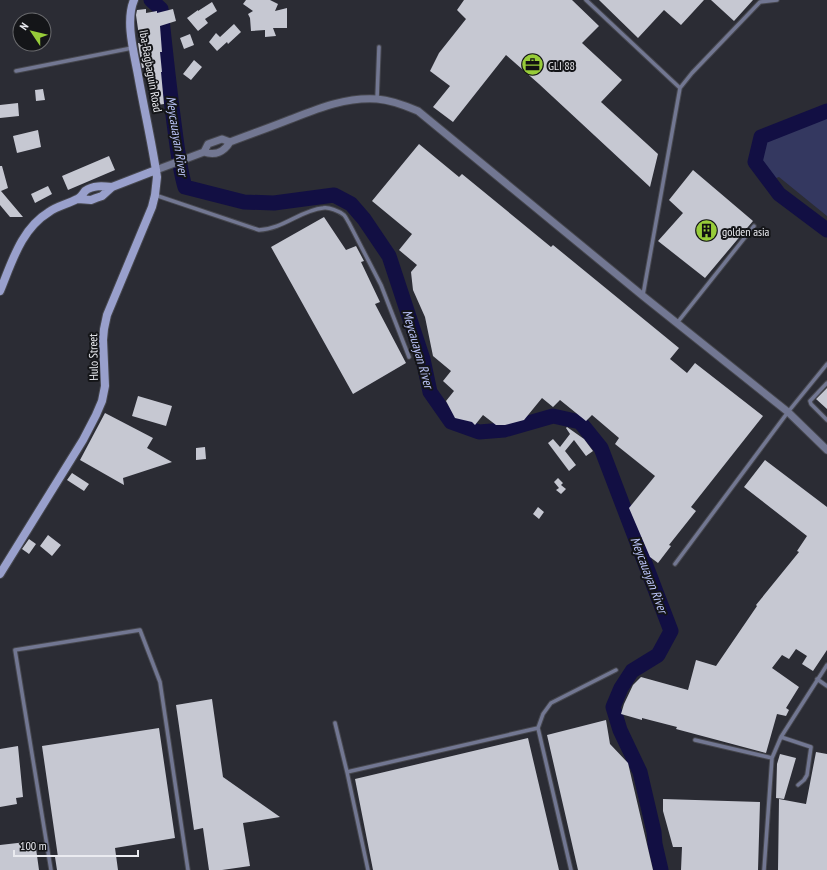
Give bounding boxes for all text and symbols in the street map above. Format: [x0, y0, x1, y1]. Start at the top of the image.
north arrow [12, 12, 52, 52]
text: N [16, 20, 31, 33]
street label: Iba-Bagbaguin Road [136, 29, 166, 113]
office icon: GLI 88 [519, 52, 545, 78]
place label: GLI 88 [548, 58, 575, 73]
water label: Meycauayan River [162, 95, 192, 180]
building icon: golden asia [693, 218, 719, 244]
place label: golden asia [722, 224, 770, 239]
water label: Meycauayan River [399, 308, 438, 392]
street label: Hulo Street [85, 333, 101, 381]
water label: Meycauayan River [627, 534, 672, 618]
scale bar [14, 832, 138, 858]
text: 100 m [20, 838, 47, 853]

